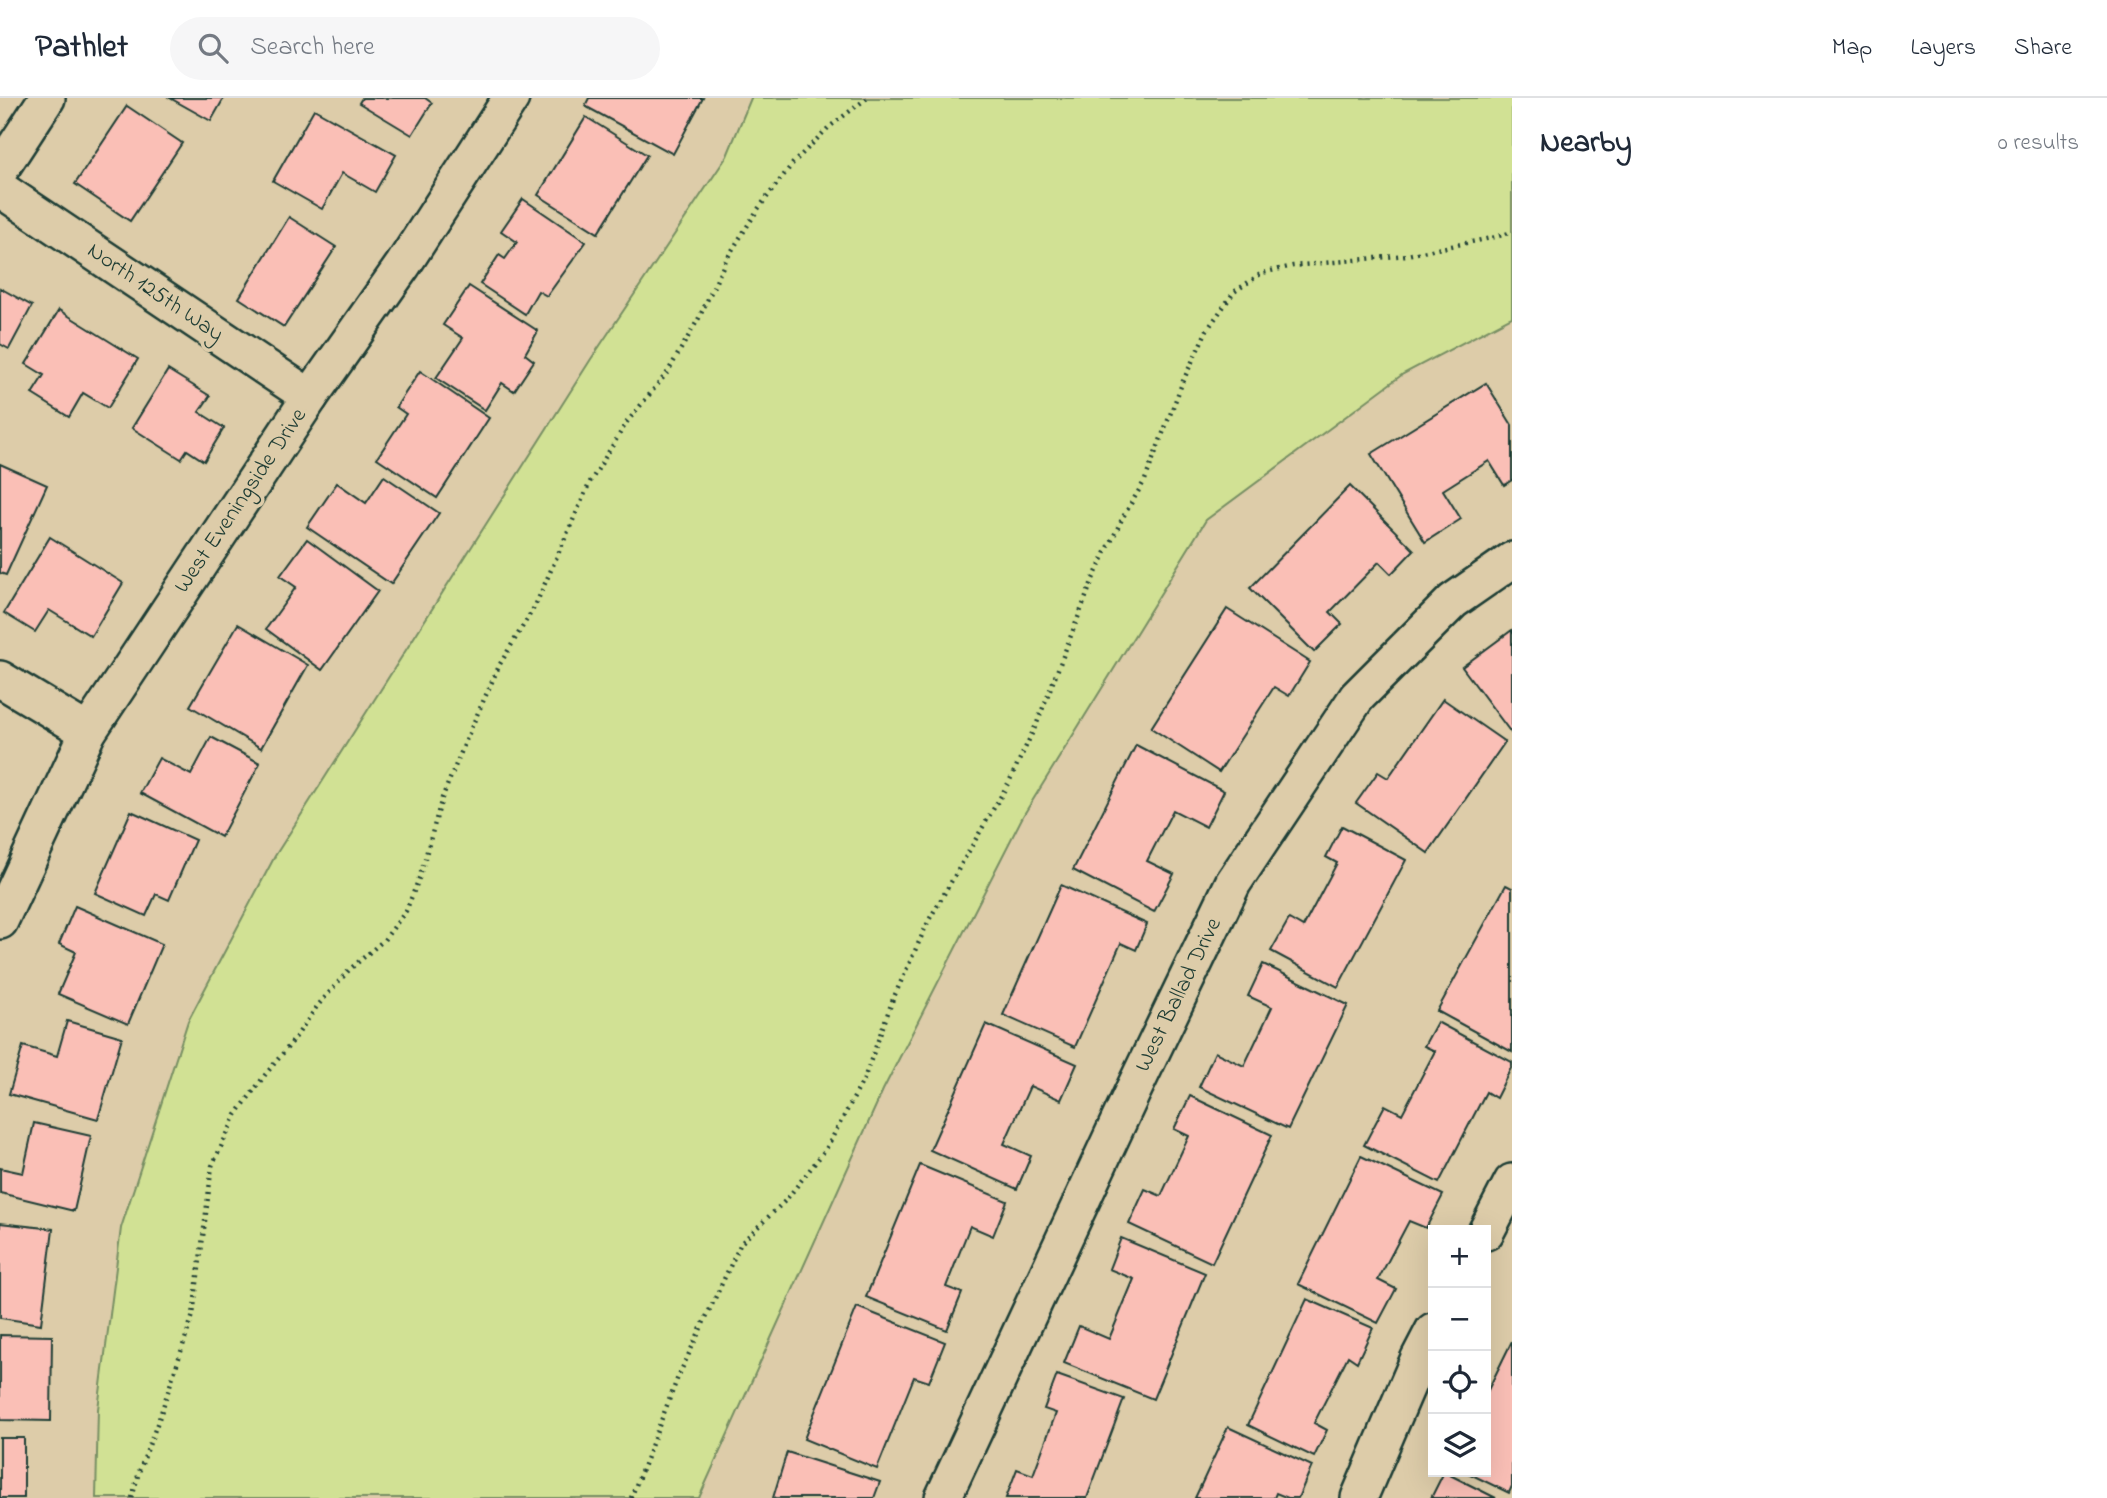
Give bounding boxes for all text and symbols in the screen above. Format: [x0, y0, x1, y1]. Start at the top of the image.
search box [170, 17, 660, 80]
text: Pathlet [35, 24, 128, 72]
icon: search [194, 29, 232, 67]
text: Search here [250, 29, 375, 67]
text: Map [1832, 31, 1872, 66]
text: Layers [1910, 31, 1976, 66]
text: Share [2014, 31, 2072, 66]
text: Nearby [1540, 122, 1632, 166]
text: 0 results [1998, 127, 2079, 160]
street label: North 125th Way [79, 235, 230, 353]
street label: West Eveningside Drive [167, 401, 317, 601]
street label: West Ballad Drive [1127, 912, 1231, 1078]
map controls [1428, 1225, 1491, 1477]
button: + [1428, 1225, 1491, 1288]
button: − [1428, 1288, 1491, 1351]
button: locate [1428, 1351, 1491, 1414]
button: layers [1428, 1414, 1491, 1477]

